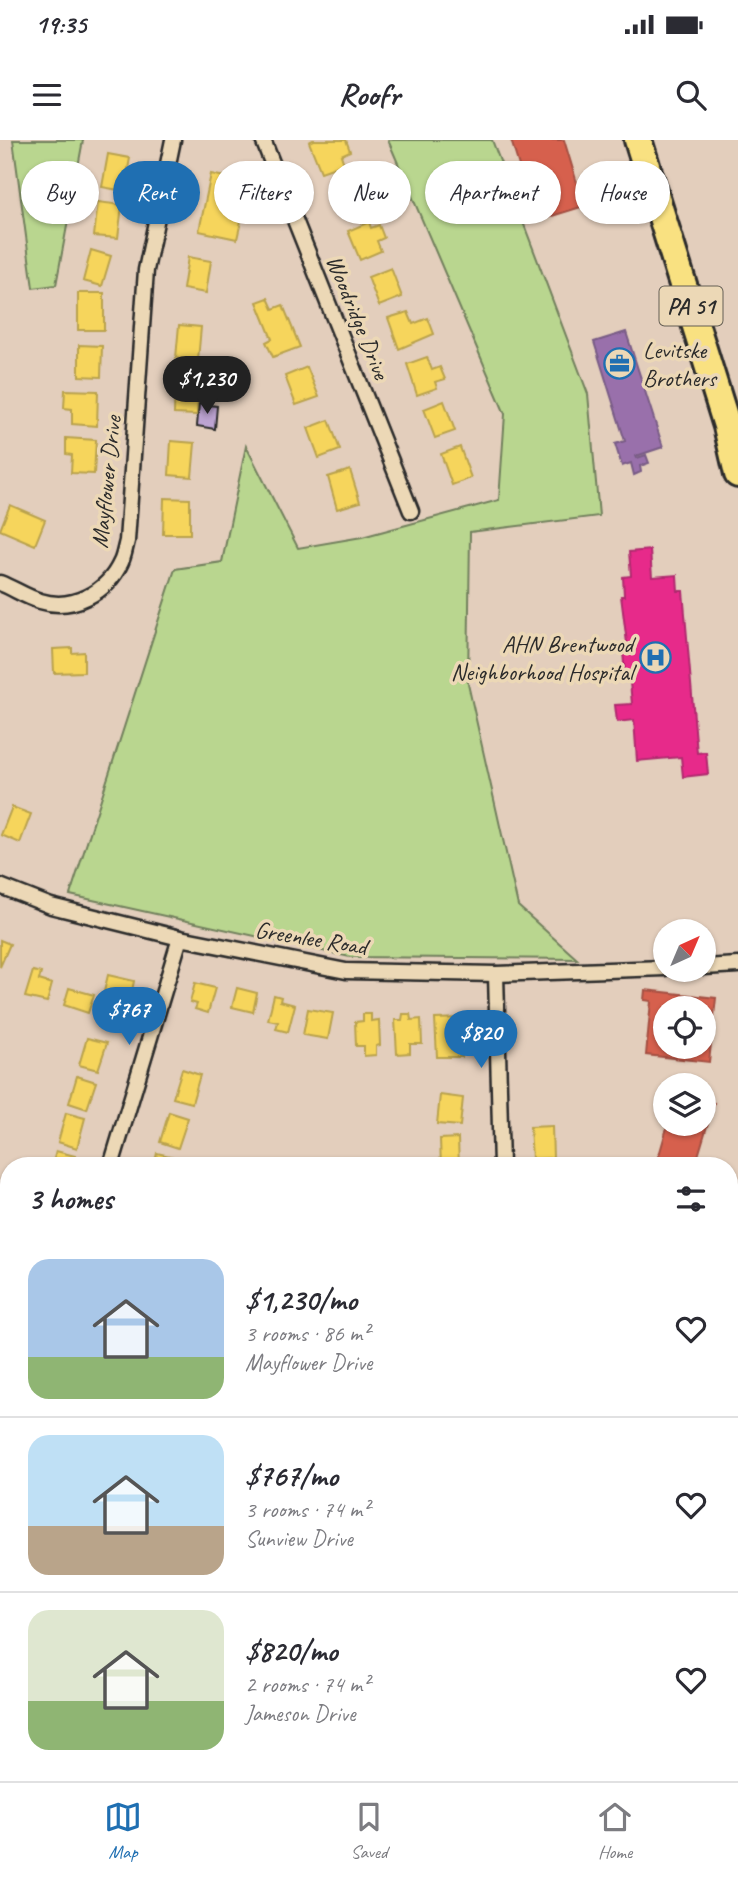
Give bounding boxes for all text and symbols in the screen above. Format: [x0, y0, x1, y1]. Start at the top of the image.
text: 19:35 [35, 8, 86, 41]
text: Roofr [338, 74, 400, 115]
icon: menu [28, 76, 66, 114]
icon: search [672, 76, 710, 114]
chip: Buy [21, 161, 99, 224]
chip: Rent [113, 161, 200, 224]
chip: Filters [214, 161, 314, 224]
chip: New [328, 161, 411, 224]
chip: Apartment [425, 161, 561, 224]
chip: House [575, 161, 670, 224]
street label: Woodridge Drive [320, 251, 397, 385]
road number: PA 51 [660, 286, 722, 326]
place label: Levitske Brothers [643, 335, 718, 393]
office icon: Levitske Brothers [603, 347, 637, 381]
pin: $1,230 [150, 356, 264, 416]
text: $1,230 [179, 364, 235, 393]
street label: Mayflower Drive [84, 412, 128, 550]
place label: AHN Brentwood Neighborhood Hospital [451, 629, 637, 687]
hospital icon: AHN Brentwood Neighborhood Hospital [639, 641, 673, 675]
street label: Greenlee Road [253, 914, 372, 962]
north arrow [653, 919, 716, 982]
map controls [653, 919, 716, 1136]
pin: $767 [88, 988, 170, 1047]
text: $767 [108, 995, 150, 1024]
button: locate [653, 996, 716, 1059]
pin: $820 [440, 1010, 522, 1070]
text: $820 [460, 1018, 502, 1047]
button: layers [653, 1073, 716, 1136]
text: 3 homes [28, 1180, 113, 1218]
icon: filters [672, 1180, 710, 1218]
text: $1,230/mo [245, 1281, 357, 1319]
icon: home [84, 1287, 168, 1371]
icon: heart [672, 1310, 710, 1348]
text: 3 rooms · 86 m² [245, 1319, 369, 1348]
text: Mayflower Drive [245, 1348, 372, 1377]
text: $767/mo [245, 1457, 338, 1495]
icon: home [84, 1463, 168, 1547]
icon: heart [672, 1486, 710, 1524]
text: 3 rooms · 74 m² [245, 1495, 369, 1524]
text: Sunview Drive [245, 1524, 353, 1553]
text: $820/mo [245, 1632, 337, 1670]
icon: home [84, 1638, 168, 1722]
icon: heart [672, 1661, 710, 1699]
text: 2 rooms · 74 m² [245, 1670, 369, 1699]
text: Jameson Drive [245, 1699, 355, 1728]
tab: Map [104, 1798, 142, 1864]
tab: Saved [350, 1798, 388, 1864]
tab: Home [596, 1798, 634, 1864]

